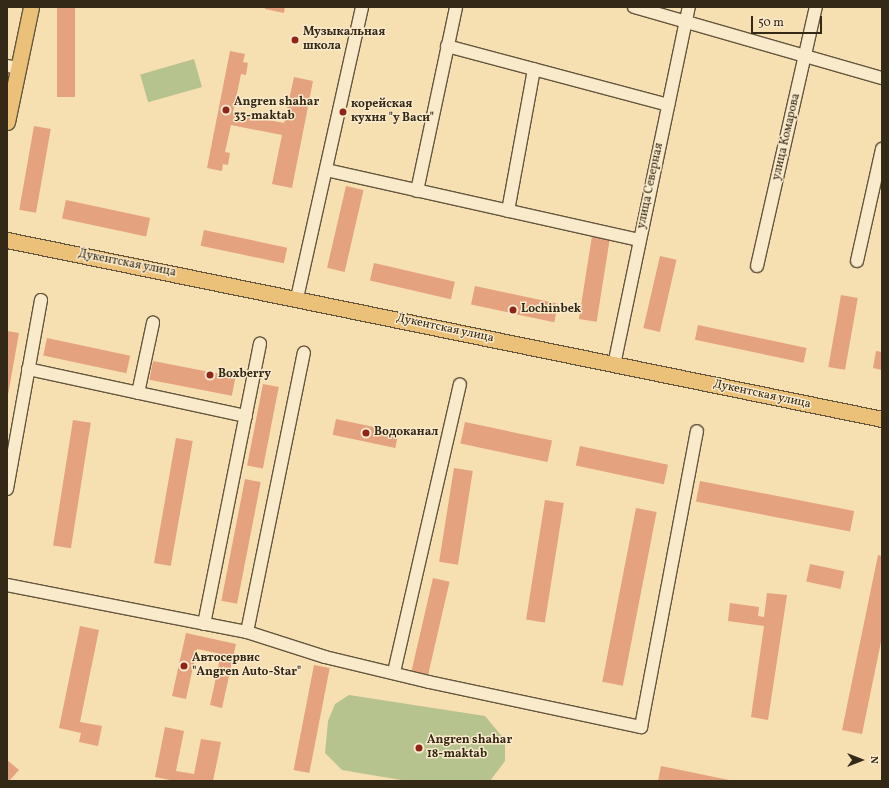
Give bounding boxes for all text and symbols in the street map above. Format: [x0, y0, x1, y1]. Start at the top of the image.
scale bar [753, 8, 824, 34]
text: 50 m [758, 15, 784, 31]
place label: Музыкальная школа [303, 26, 385, 54]
marker: Музыкальная школа [290, 35, 300, 45]
street label: улица Комарова [770, 92, 804, 182]
place label: Angren shahar 33-maktab [234, 96, 319, 124]
place label: корейская кухня "у Васи" [351, 98, 434, 126]
marker: Angren shahar 33-maktab [221, 105, 231, 115]
marker: корейская кухня "у Васи" [338, 107, 348, 117]
street label: улица Северная [635, 142, 667, 230]
street label: Дукентская улица [77, 247, 177, 281]
place label: Lochinbek [521, 303, 581, 317]
marker: Lochinbek [508, 305, 518, 315]
street label: Дукентская улица [395, 312, 495, 346]
place label: Boxberry [218, 368, 271, 382]
marker: Boxberry [205, 370, 215, 380]
street label: Дукентская улица [712, 378, 812, 412]
place label: Водоканал [374, 426, 438, 440]
marker: Водоканал [361, 428, 371, 438]
place label: Автосервис "Angren Auto-Star" [192, 652, 300, 680]
marker: Автосервис "Angren Auto-Star" [179, 661, 189, 671]
place label: Angren shahar 18-maktab [427, 734, 512, 762]
north arrow [841, 740, 881, 780]
marker: Angren shahar 18-maktab [414, 743, 424, 753]
text: N [866, 756, 881, 764]

